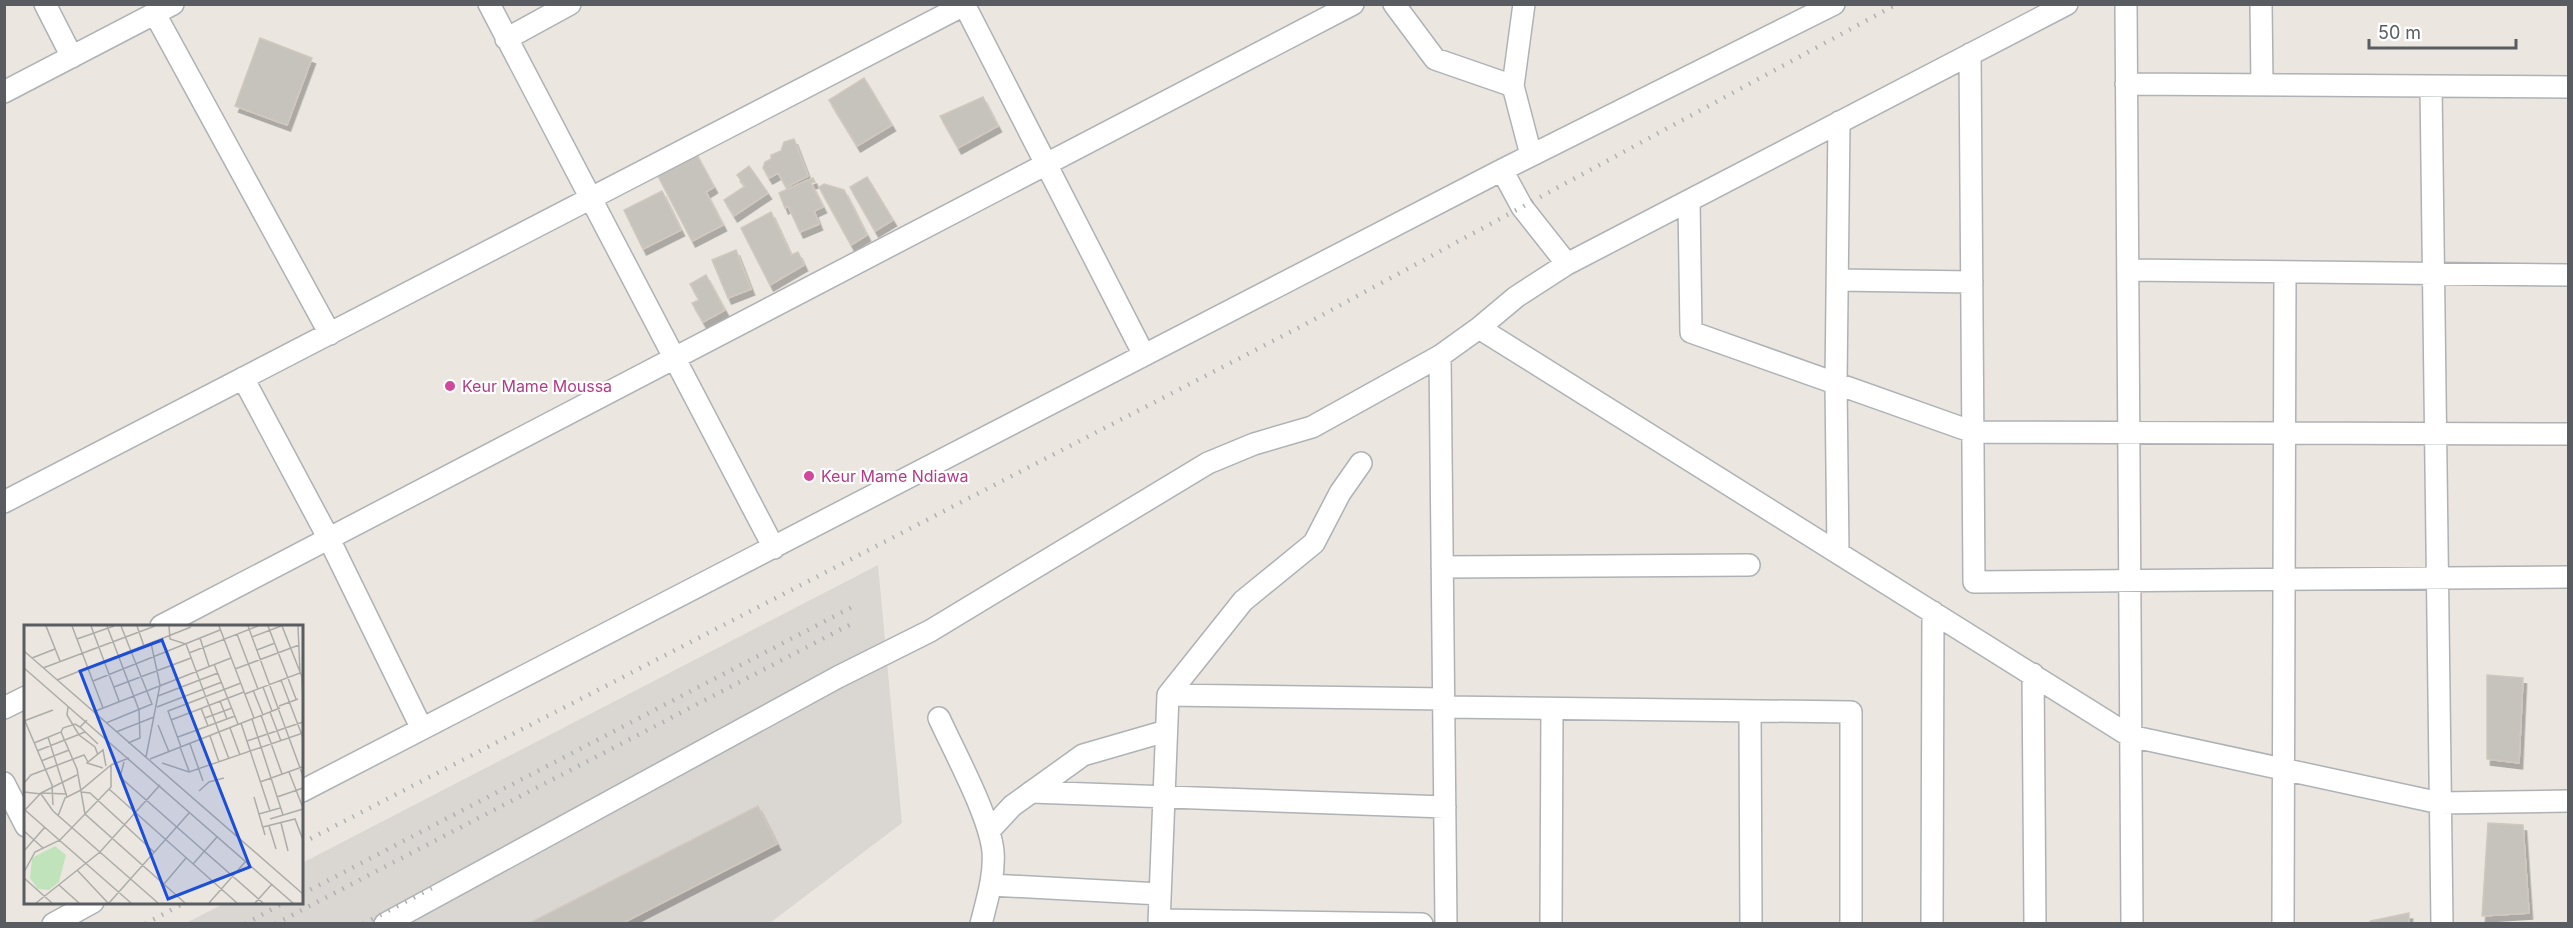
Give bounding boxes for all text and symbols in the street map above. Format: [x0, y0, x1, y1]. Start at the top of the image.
scale bar [2369, 12, 2516, 50]
text: 50 m [2378, 22, 2421, 43]
place label: Keur Mame Moussa [462, 376, 612, 396]
marker: Keur Mame Moussa [443, 379, 457, 393]
place label: Keur Mame Ndiawa [821, 466, 969, 486]
marker: Keur Mame Ndiawa [802, 469, 816, 483]
inset map [24, 625, 303, 904]

